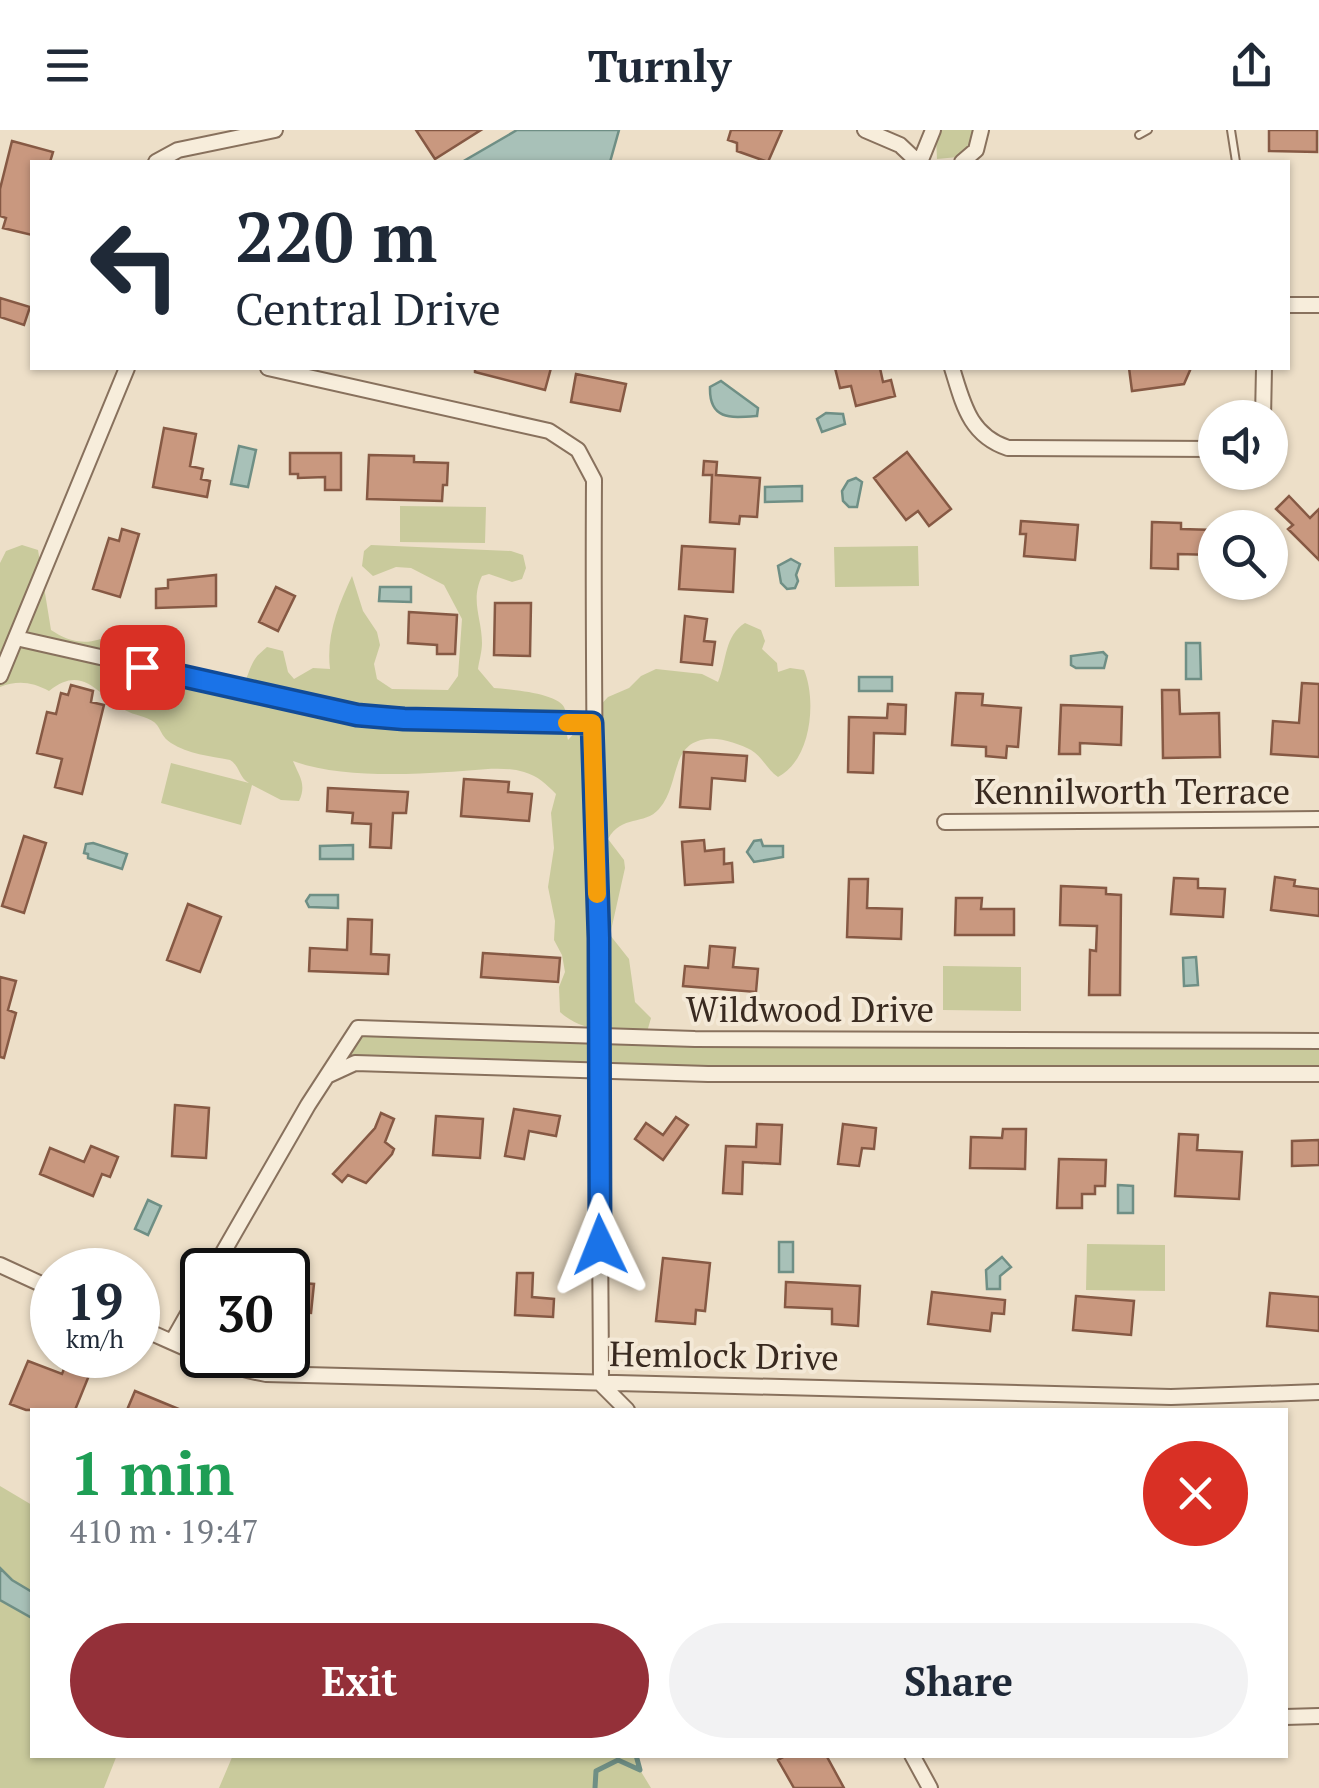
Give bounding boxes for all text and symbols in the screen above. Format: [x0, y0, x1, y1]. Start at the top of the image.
text: Turnly [588, 35, 731, 95]
icon: menu [40, 38, 95, 93]
icon: share [1224, 38, 1279, 93]
text: 220 m [235, 189, 437, 282]
icon: left [70, 200, 200, 330]
text: Central Drive [235, 278, 501, 338]
map controls [1198, 400, 1288, 600]
button: sound [1198, 400, 1288, 490]
button: search [1198, 510, 1288, 600]
pin [100, 625, 185, 710]
icon: arrive [115, 640, 170, 695]
street label: Kennilworth Terrace [974, 768, 1290, 814]
street label: Wildwood Drive [686, 986, 934, 1032]
position arrow [548, 1193, 652, 1297]
speed limit sign: 30 [180, 1248, 310, 1378]
text: 19 [67, 1268, 123, 1334]
text: km/h [66, 1322, 124, 1355]
street label: Hemlock Drive [609, 1330, 839, 1380]
text: 1 min [70, 1433, 234, 1512]
button: close [1143, 1441, 1248, 1546]
text: 410 m · 19:47 [70, 1510, 258, 1552]
button: Exit [70, 1623, 649, 1738]
button: Share [669, 1623, 1248, 1738]

